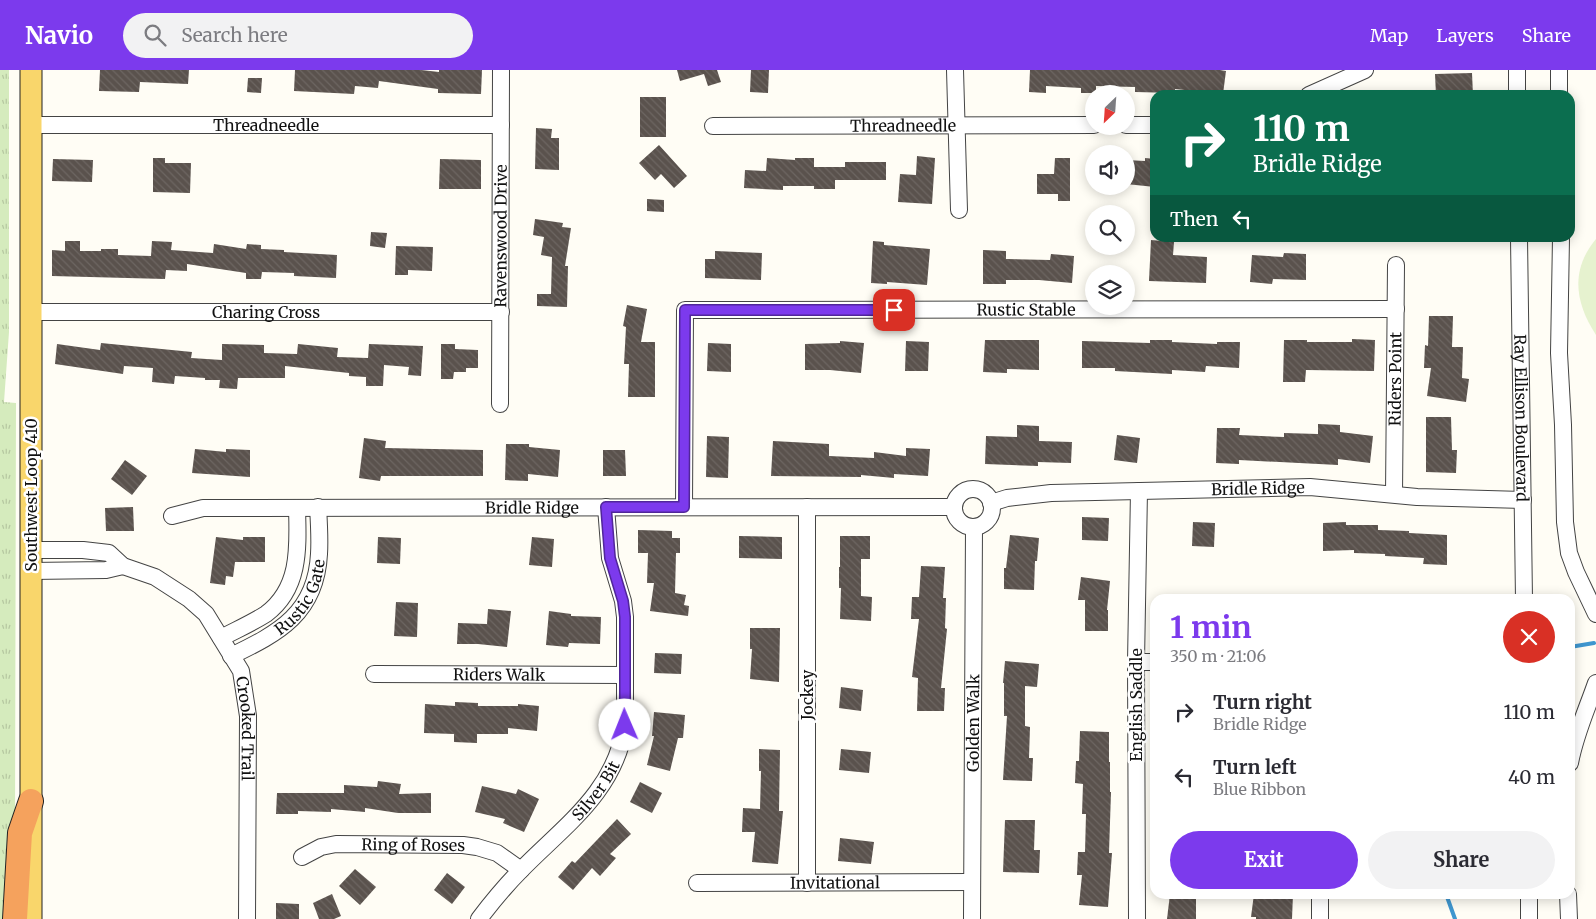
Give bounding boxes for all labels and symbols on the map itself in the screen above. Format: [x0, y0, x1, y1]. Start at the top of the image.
north arrow [1085, 85, 1135, 135]
street label: Threadneedle [213, 115, 319, 135]
street label: Threadneedle [850, 115, 956, 136]
street label: Ravenswood Drive [490, 164, 511, 308]
pin [873, 289, 915, 331]
street label: Rustic Stable [976, 299, 1076, 320]
street label: Charing Cross [212, 302, 320, 322]
street label: Riders Point [1385, 331, 1405, 426]
street label: Ray Ellison Boulevard [1510, 334, 1533, 502]
street label: Southwest Loop 410 [21, 418, 41, 572]
street label: Bridle Ridge [1211, 477, 1305, 499]
street label: Bridle Ridge [485, 497, 579, 518]
street label: Rustic Gate [270, 558, 329, 639]
street label: English Saddle [1126, 648, 1146, 762]
street label: Riders Walk [453, 664, 546, 685]
street label: Jockey [797, 669, 817, 721]
street label: Golden Walk [963, 673, 983, 772]
street label: Crooked Trail [232, 675, 258, 781]
position arrow [598, 698, 650, 750]
street label: Silver Bit [567, 757, 624, 825]
street label: Ring of Roses [361, 834, 465, 855]
street label: Invitational [790, 872, 880, 893]

